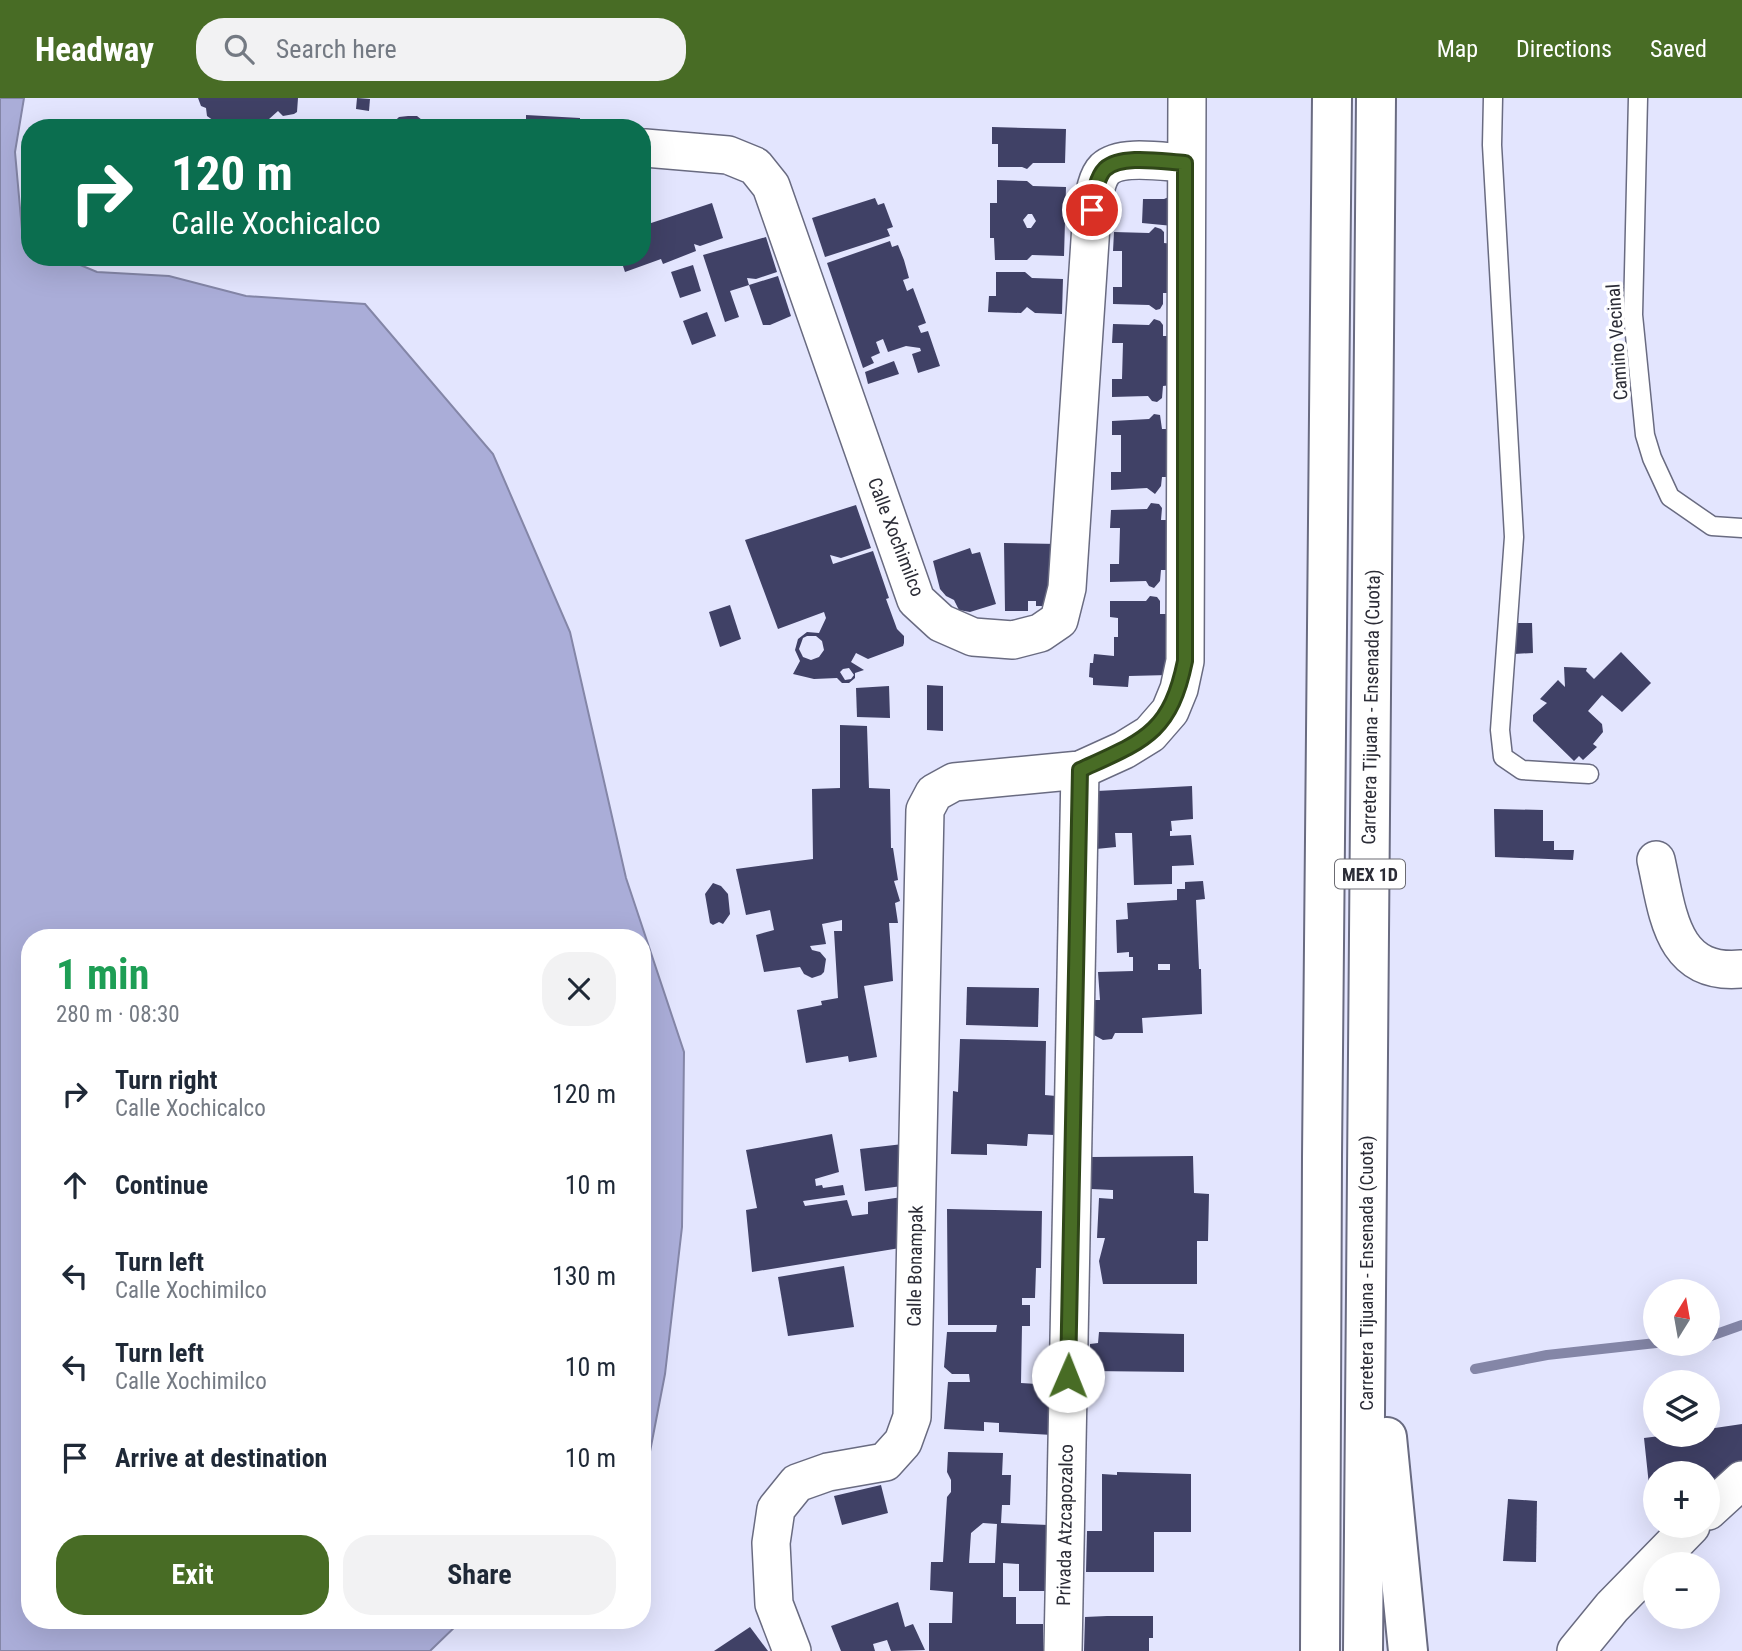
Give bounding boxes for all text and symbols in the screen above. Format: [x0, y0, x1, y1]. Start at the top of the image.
search box [196, 18, 686, 81]
text: Headway [35, 30, 154, 69]
icon: search [220, 30, 258, 68]
text: Search here [276, 34, 397, 64]
text: Map [1437, 35, 1478, 63]
text: Directions [1516, 35, 1612, 63]
text: Saved [1650, 35, 1707, 63]
text: 120 m [171, 145, 293, 202]
icon: right [56, 147, 147, 238]
pin [1062, 180, 1122, 240]
icon: arrive [1073, 191, 1111, 229]
text: Calle Xochicalco [171, 204, 381, 242]
street label: Camino Vecinal [1601, 283, 1633, 401]
street label: Calle Xochimilco [863, 474, 929, 600]
street label: Carretera Tijuana - Ensenada (Cuota) [1357, 569, 1385, 845]
road number: MEX 1D [1335, 860, 1405, 888]
text: 1 min [56, 950, 149, 999]
button: close [542, 952, 616, 1026]
text: 280 m · 08:30 [56, 1001, 180, 1028]
text: Turn right [115, 1065, 217, 1095]
icon: right [56, 1075, 94, 1113]
text: 120 m [552, 1079, 616, 1109]
text: Calle Xochicalco [115, 1095, 266, 1122]
street label: Carretera Tijuana - Ensenada (Cuota) [1355, 1135, 1378, 1411]
icon: ahead [56, 1166, 94, 1204]
text: Continue [115, 1170, 208, 1200]
text: 10 m [565, 1170, 616, 1200]
street label: Calle Bonampak [902, 1205, 928, 1327]
text: Turn left [115, 1247, 204, 1277]
icon: left [56, 1257, 94, 1295]
text: 130 m [552, 1261, 616, 1291]
text: Calle Xochimilco [115, 1277, 267, 1304]
north arrow [1643, 1279, 1720, 1356]
map controls [1643, 1279, 1720, 1629]
text: Turn left [115, 1338, 204, 1368]
position arrow [1031, 1339, 1105, 1413]
icon: left [56, 1348, 94, 1386]
text: 10 m [565, 1352, 616, 1382]
text: Calle Xochimilco [115, 1368, 267, 1395]
button: layers [1643, 1370, 1720, 1447]
icon: arrive [56, 1439, 94, 1477]
text: Arrive at destination [115, 1443, 327, 1473]
text: 10 m [565, 1443, 616, 1473]
street label: Privada Atzcapozalco [1052, 1444, 1078, 1606]
button: + [1643, 1461, 1720, 1538]
button: Exit [56, 1535, 329, 1615]
button: Share [343, 1535, 616, 1615]
button: − [1643, 1552, 1720, 1629]

